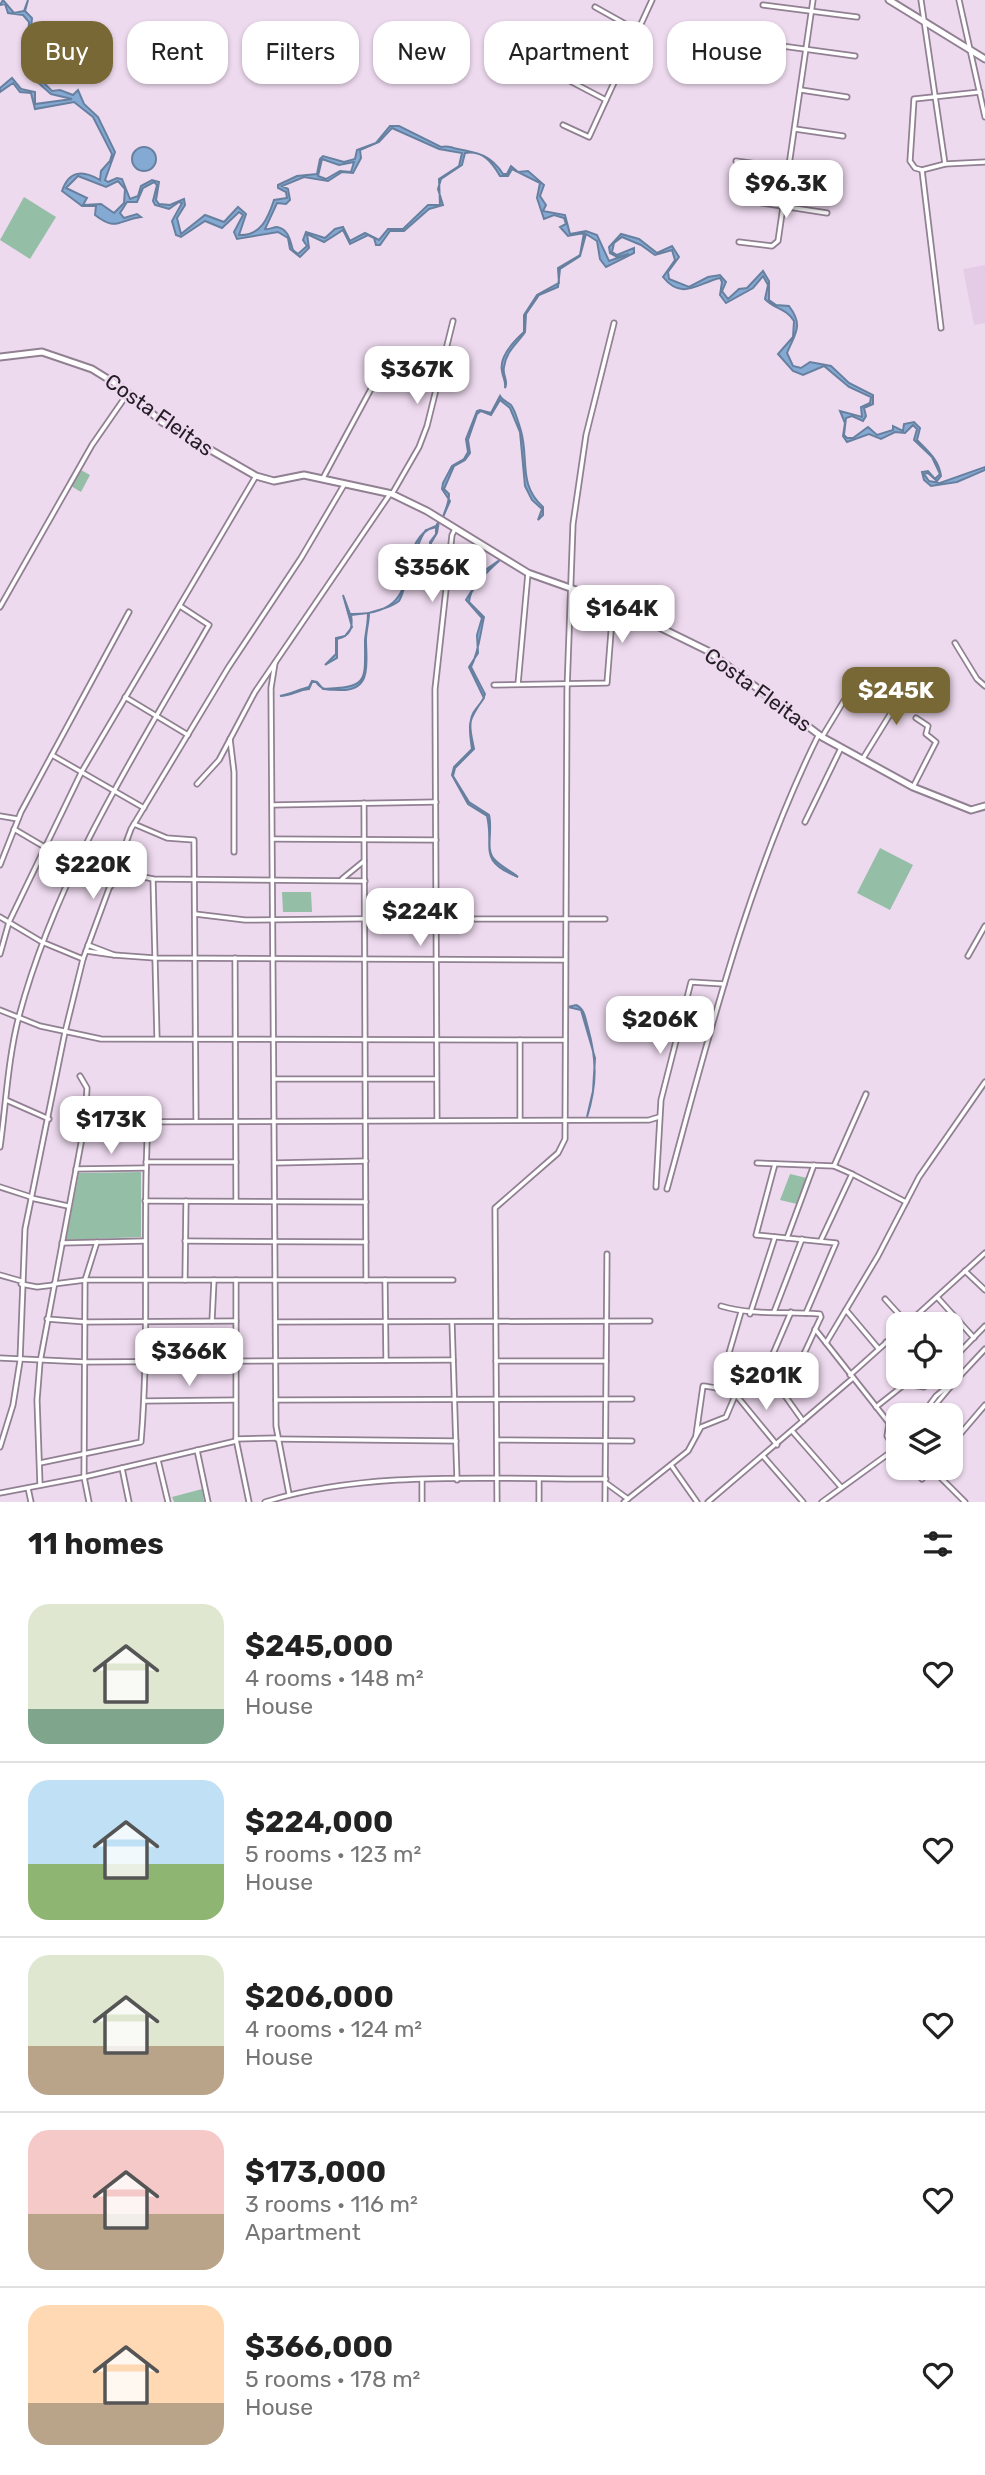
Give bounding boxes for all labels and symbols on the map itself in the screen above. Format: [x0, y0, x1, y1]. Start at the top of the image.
pin: $96.3K [729, 160, 843, 220]
pin: $367K [368, 346, 466, 406]
street label: Costa Fleitas [100, 368, 218, 461]
pin: $356K [383, 544, 481, 604]
pin: $164K [573, 586, 671, 645]
street label: Costa Fleitas [700, 642, 817, 737]
pin: $245K [847, 668, 945, 727]
pin: $220K [44, 842, 142, 901]
pin: $224K [371, 888, 469, 948]
pin: $206K [611, 996, 709, 1056]
pin: $173K [62, 1096, 160, 1156]
pin: $366K [140, 1328, 238, 1388]
pin: $201K [717, 1352, 815, 1412]

